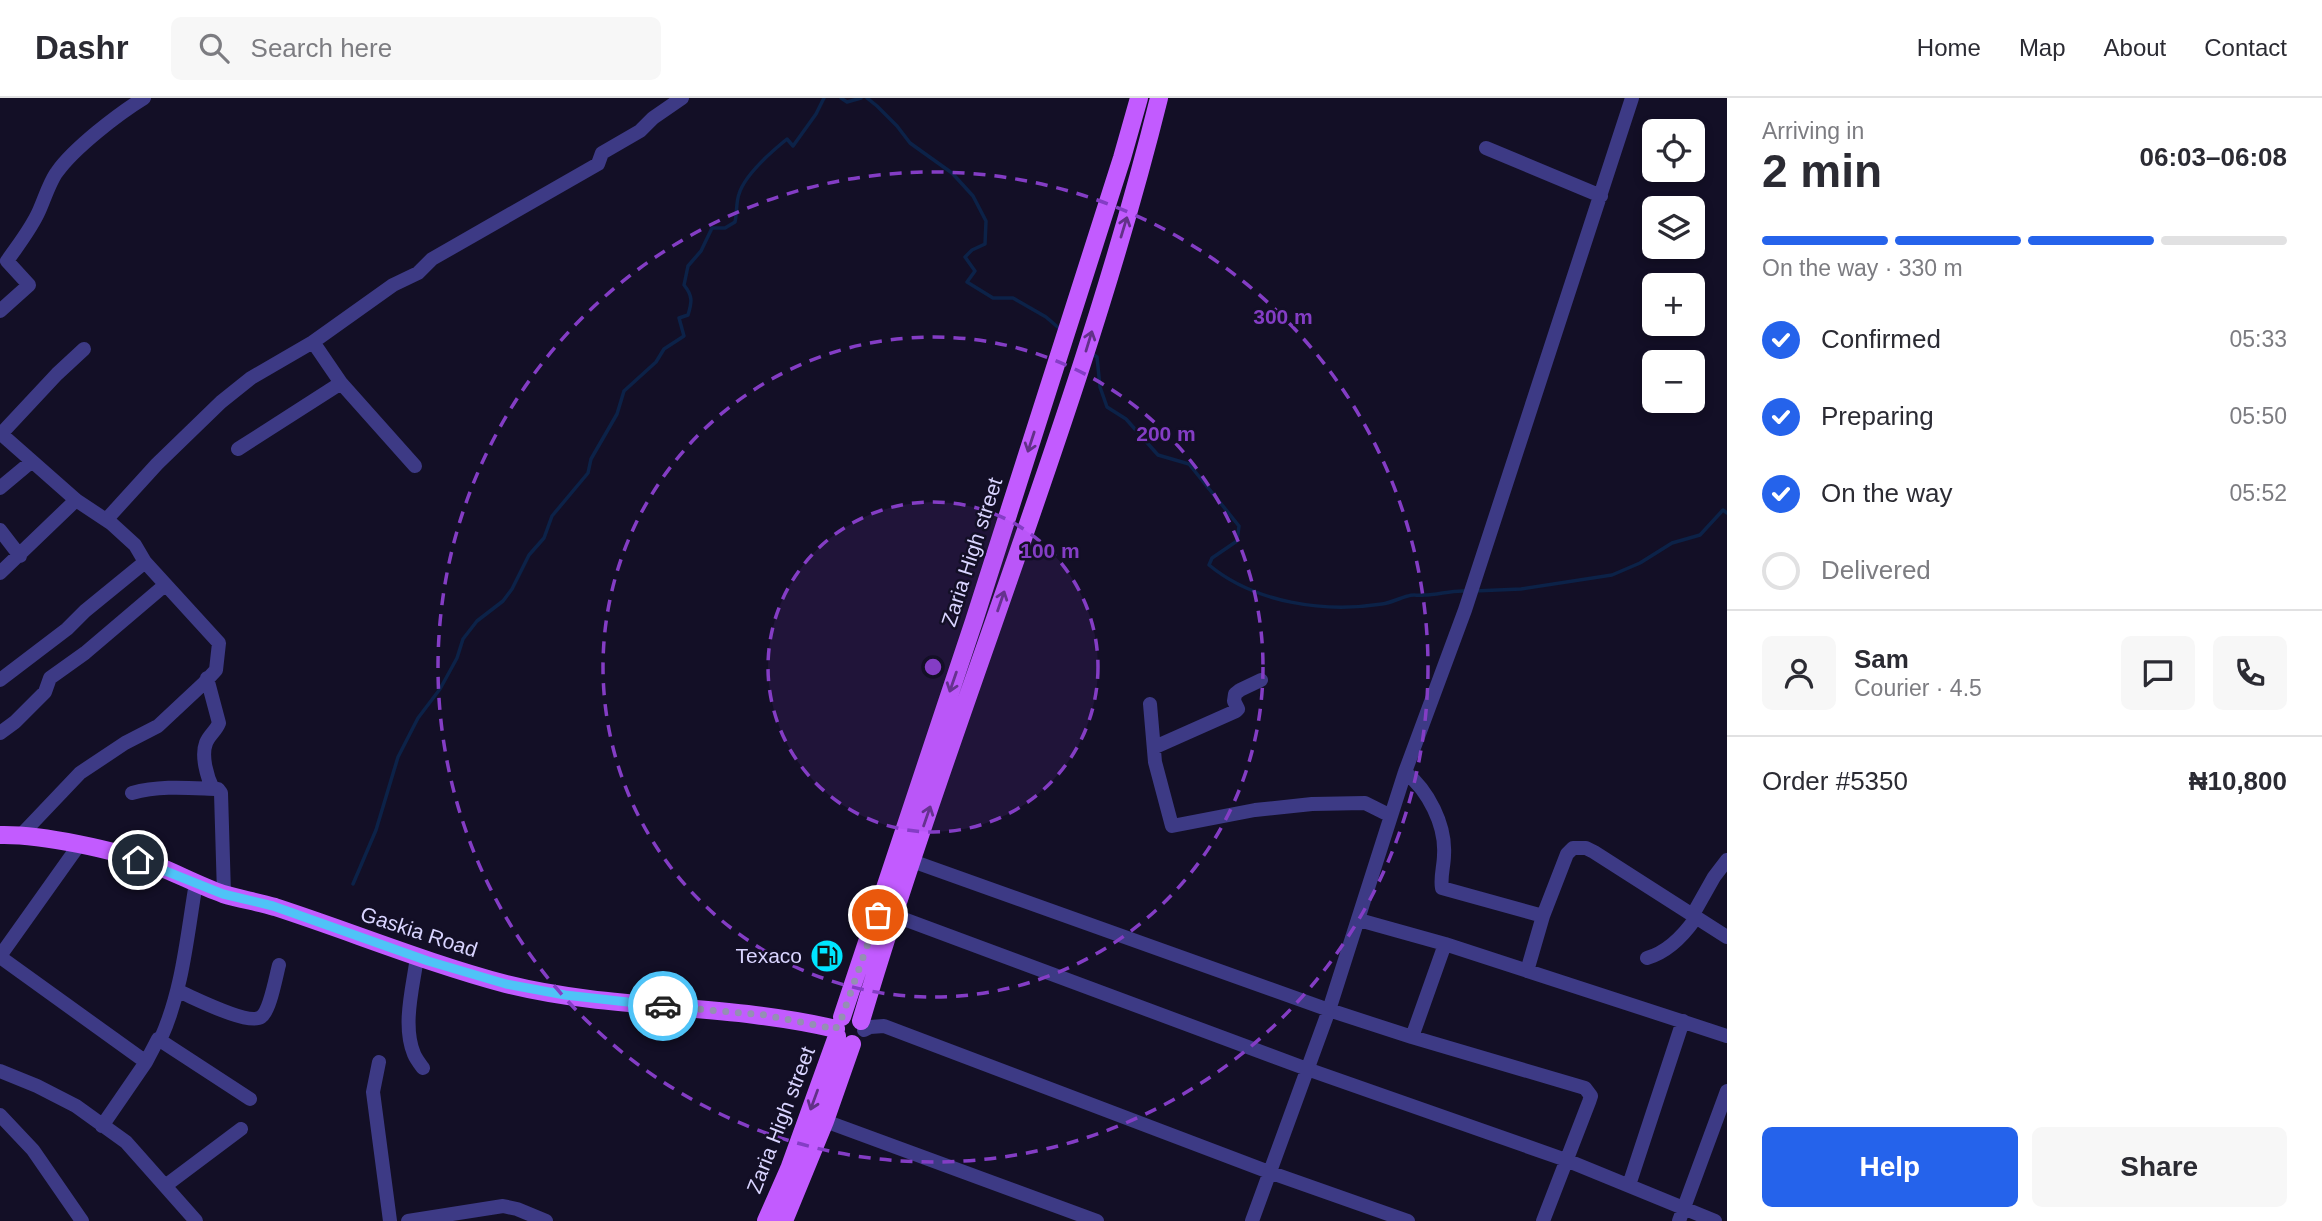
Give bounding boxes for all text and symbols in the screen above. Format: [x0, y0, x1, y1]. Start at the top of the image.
search box [171, 17, 661, 80]
text: Dashr [35, 29, 129, 66]
icon: search [195, 29, 233, 67]
text: Search here [251, 33, 392, 63]
text: Home [1917, 34, 1981, 61]
text: Map [2019, 34, 2066, 61]
text: About [2104, 34, 2166, 61]
text: Contact [2204, 34, 2287, 61]
text: Arriving in [1762, 118, 1864, 144]
map controls [1642, 119, 1705, 413]
button: locate [1642, 119, 1705, 182]
text: 06:03–06:08 [2140, 142, 2287, 172]
text: 2 min [1762, 145, 1882, 197]
button: layers [1642, 196, 1705, 259]
one-way arrow [1118, 216, 1131, 238]
text: On the way · 330 m [1762, 255, 1963, 281]
button: + [1642, 273, 1705, 336]
text: 300 m [1253, 305, 1313, 328]
icon: check [1762, 321, 1800, 359]
text: Confirmed [1821, 324, 1941, 354]
text: 05:33 [2229, 326, 2287, 352]
one-way arrow [1084, 330, 1097, 352]
button: − [1642, 350, 1705, 413]
icon: check [1762, 398, 1800, 436]
text: Preparing [1821, 401, 1934, 431]
text: 05:50 [2229, 403, 2287, 429]
text: 200 m [1136, 422, 1196, 445]
one-way arrow [1023, 431, 1036, 453]
street label: Zaria High street [937, 474, 1006, 629]
icon: check [1762, 475, 1800, 513]
text: On the way [1821, 478, 1953, 508]
text: 05:52 [2229, 480, 2287, 506]
text: 100 m [1020, 539, 1080, 562]
text: Delivered [1821, 555, 1931, 585]
one-way arrow [996, 590, 1008, 612]
button: person [1762, 636, 1836, 710]
button: chat [2121, 636, 2195, 710]
button: phone [2213, 636, 2287, 710]
text: Sam [1854, 644, 1909, 674]
centre of rings [921, 655, 945, 679]
one-way arrow [946, 671, 958, 693]
text: Courier · 4.5 [1854, 675, 1982, 701]
text: Order #5350 [1762, 766, 1908, 796]
text: ₦10,800 [2189, 766, 2287, 796]
one-way arrow [921, 805, 934, 827]
pin [108, 830, 168, 890]
icon: home [119, 841, 157, 879]
pin [848, 885, 908, 945]
icon: bag [859, 896, 897, 934]
street label: Gaskia Road [358, 902, 480, 961]
fuel station icon: Texaco [808, 937, 846, 975]
place label: Texaco [735, 944, 802, 967]
courier [628, 971, 698, 1041]
icon: car [644, 987, 682, 1025]
street label: Zaria High street [742, 1043, 819, 1196]
one-way arrow [807, 1089, 820, 1111]
button: Help [1762, 1127, 2018, 1207]
button: Share [2032, 1127, 2287, 1207]

